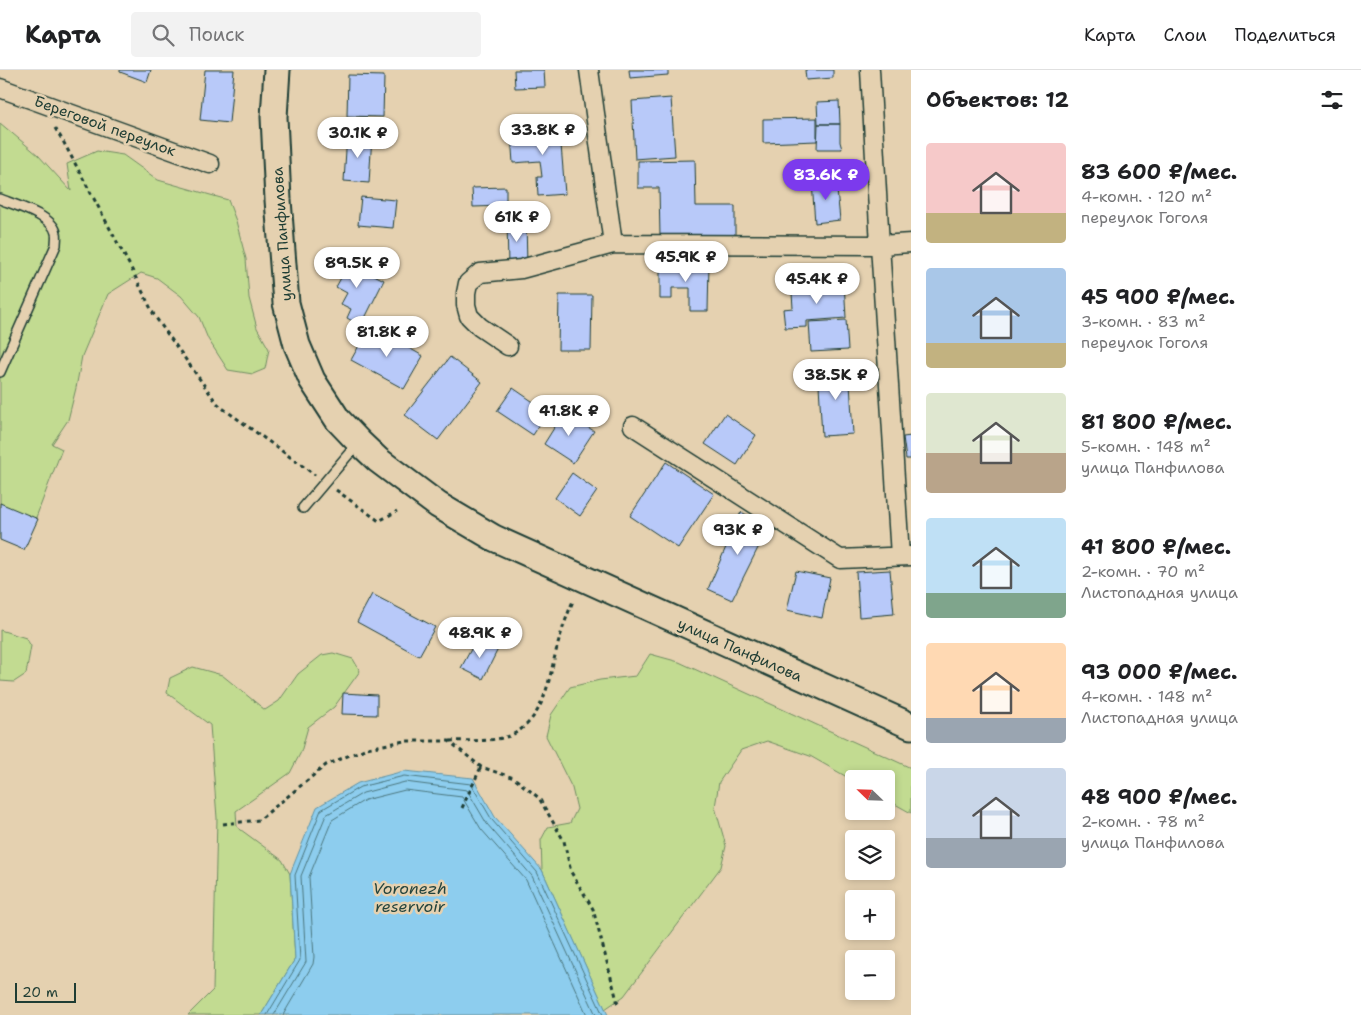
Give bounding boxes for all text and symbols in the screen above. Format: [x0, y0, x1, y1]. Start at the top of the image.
search box [131, 12, 481, 57]
text: Карта [25, 19, 101, 51]
icon: search [149, 21, 177, 49]
text: Поиск [189, 22, 244, 47]
text: Карта [1084, 23, 1135, 47]
text: Слои [1163, 23, 1207, 47]
text: Поделиться [1235, 23, 1336, 47]
text: Объектов: 12 [926, 86, 1069, 114]
icon: filters [1318, 86, 1346, 114]
street label: Береговой переулок [31, 91, 179, 161]
pin: 33.8K ₽ [497, 114, 589, 156]
pin: 30.1K ₽ [312, 116, 404, 159]
text: 33.8K ₽ [511, 119, 575, 140]
text: 30.1K ₽ [328, 122, 388, 143]
pin: 83.6K ₽ [780, 158, 872, 201]
text: 83 600 ₽/мес. [1081, 158, 1237, 186]
icon: home [966, 163, 1026, 223]
text: 83.6K ₽ [794, 164, 858, 185]
street label: улица Панфилова [267, 166, 297, 302]
text: 4-комн. · 120 m² [1081, 186, 1212, 207]
pin: 61K ₽ [482, 200, 552, 243]
text: 61K ₽ [495, 206, 539, 227]
text: переулок Гоголя [1081, 207, 1208, 228]
pin: 45.9K ₽ [640, 240, 732, 283]
pin: 89.5K ₽ [311, 246, 403, 289]
text: 45.9K ₽ [655, 246, 717, 267]
text: 89.5K ₽ [325, 252, 389, 273]
pin: 45.4K ₽ [771, 262, 863, 305]
text: 45.4K ₽ [786, 268, 848, 289]
text: 45 900 ₽/мес. [1081, 283, 1235, 311]
icon: home [966, 288, 1026, 348]
text: 3-комн. · 83 m² [1081, 311, 1206, 332]
pin: 81.8K ₽ [341, 316, 433, 358]
text: 81.8K ₽ [357, 321, 417, 342]
text: переулок Гоголя [1081, 332, 1208, 353]
pin: 38.5K ₽ [790, 358, 882, 401]
text: 38.5K ₽ [804, 364, 868, 385]
pin: 41.8K ₽ [523, 394, 615, 437]
text: 41.8K ₽ [539, 400, 599, 421]
text: 81 800 ₽/мес. [1081, 408, 1232, 436]
icon: home [966, 413, 1026, 473]
text: 5-комн. · 148 m² [1081, 436, 1211, 457]
text: улица Панфилова [1081, 457, 1224, 478]
pin: 93K ₽ [703, 514, 773, 556]
text: 93K ₽ [713, 519, 763, 540]
text: 41 800 ₽/мес. [1081, 533, 1231, 561]
icon: home [966, 538, 1026, 598]
text: 2-комн. · 70 m² [1081, 561, 1205, 582]
text: Листопадная улица [1081, 582, 1238, 603]
street label: улица Панфилова [675, 614, 806, 687]
pin: 48.9K ₽ [434, 616, 526, 659]
text: 48.9K ₽ [448, 622, 512, 643]
text: 93 000 ₽/мес. [1081, 658, 1238, 686]
icon: home [966, 663, 1026, 723]
text: 4-комн. · 148 m² [1081, 686, 1212, 707]
text: Листопадная улица [1081, 707, 1238, 728]
north arrow [845, 770, 895, 820]
map controls [845, 770, 895, 1000]
text: 48 900 ₽/мес. [1081, 783, 1238, 811]
icon: home [966, 788, 1026, 848]
text: 2-комн. · 78 m² [1081, 811, 1205, 832]
button: layers [845, 830, 895, 880]
text: улица Панфилова [1081, 832, 1224, 853]
water label: Voronezh reservoir [373, 878, 447, 917]
button: + [845, 890, 895, 940]
button: − [845, 950, 895, 1000]
scale bar [15, 980, 76, 1003]
text: 20 m [22, 983, 58, 1001]

